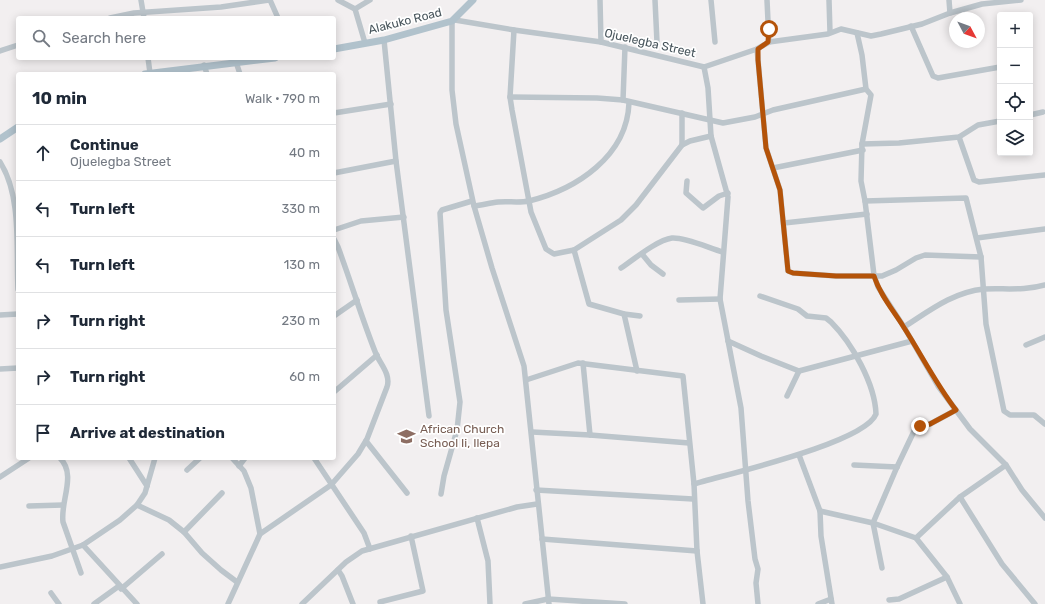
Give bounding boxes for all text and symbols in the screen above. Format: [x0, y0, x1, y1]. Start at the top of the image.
street label: Alakuko Road [367, 5, 443, 37]
north arrow [949, 12, 985, 48]
map controls [997, 12, 1033, 156]
button: + [997, 12, 1033, 48]
search box [16, 16, 336, 60]
route start [760, 20, 778, 38]
street label: Ojuelegba Street [603, 26, 697, 60]
icon: search [30, 27, 52, 49]
text: Search here [62, 29, 146, 47]
button: − [997, 48, 1033, 84]
button: locate [997, 84, 1033, 120]
text: 10 min [32, 88, 87, 108]
text: Walk · 790 m [245, 91, 320, 106]
button: layers [997, 120, 1033, 156]
text: Continue [70, 136, 139, 154]
icon: ahead [32, 142, 54, 164]
text: 40 m [289, 145, 320, 160]
text: Ojuelegba Street [70, 154, 171, 169]
icon: left [32, 198, 54, 220]
text: Turn left [70, 200, 135, 218]
text: 330 m [281, 201, 320, 216]
icon: left [32, 254, 54, 276]
text: Turn left [70, 256, 135, 274]
text: 130 m [284, 257, 320, 272]
icon: right [32, 310, 54, 332]
text: Turn right [70, 312, 145, 330]
text: 230 m [282, 313, 320, 328]
icon: right [32, 366, 54, 388]
text: Turn right [70, 368, 145, 386]
text: 60 m [289, 369, 320, 384]
route end [911, 417, 929, 435]
icon: arrive [32, 422, 54, 444]
place label: African Church School Ii, Ilepa [420, 422, 504, 450]
text: Arrive at destination [70, 424, 225, 442]
school or university icon: African Church School Ii, Ilepa [397, 426, 417, 446]

